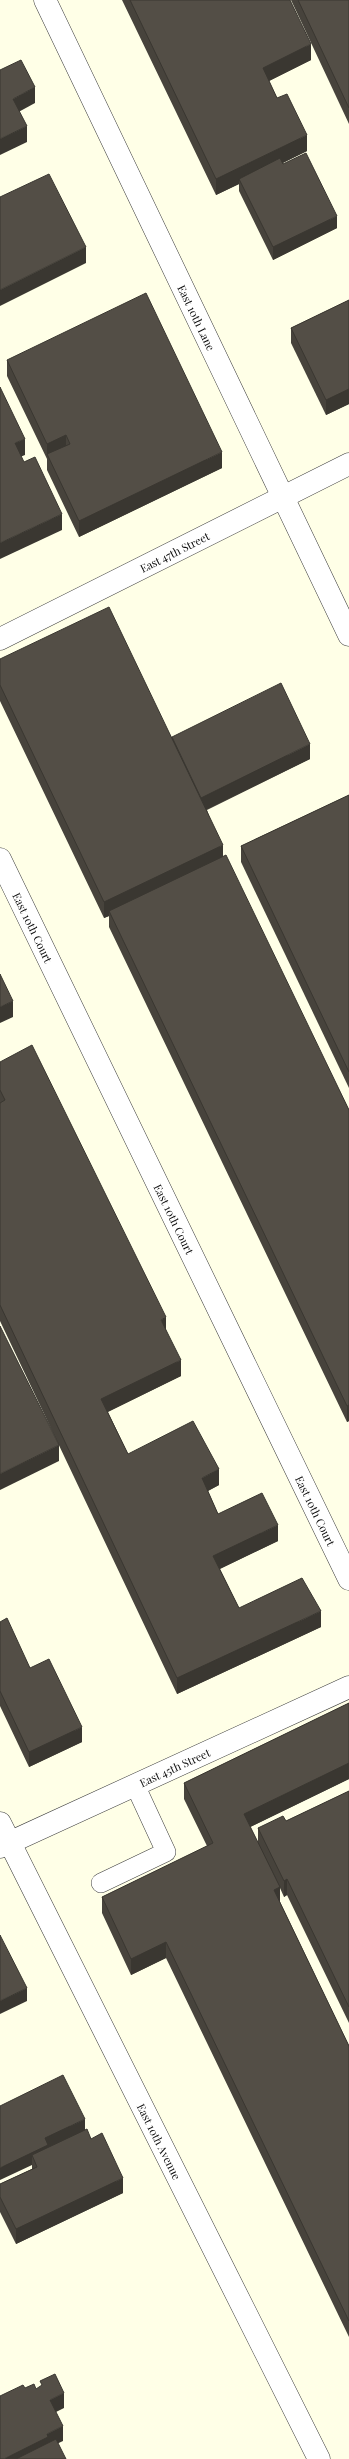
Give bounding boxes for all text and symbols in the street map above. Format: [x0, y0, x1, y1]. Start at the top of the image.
street label: East 10th Lane [175, 282, 219, 353]
street label: East 47th Street [137, 528, 212, 575]
street label: East 10th Court [10, 890, 57, 965]
street label: East 10th Court [151, 1181, 198, 1257]
street label: East 10th Court [292, 1473, 339, 1548]
street label: East 45th Street [137, 1744, 212, 1790]
street label: East 10th Avenue [134, 2101, 185, 2182]

